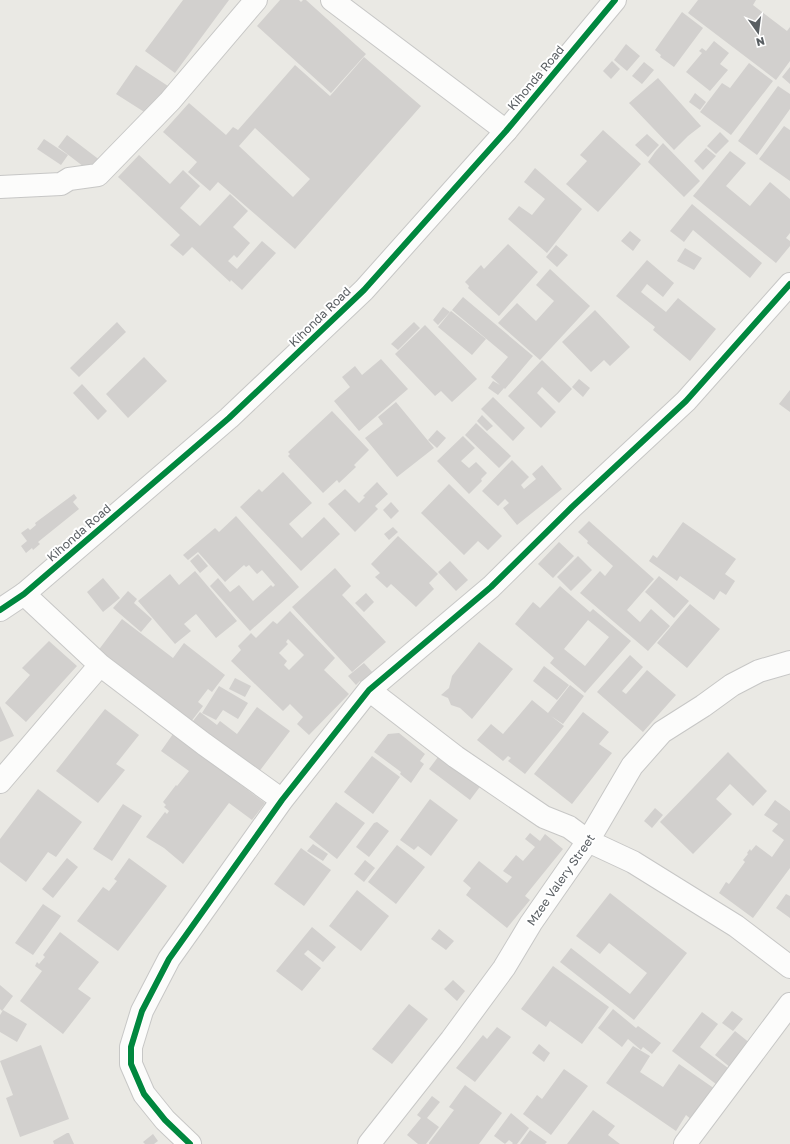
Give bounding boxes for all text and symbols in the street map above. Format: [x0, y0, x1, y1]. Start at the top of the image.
north arrow [738, 12, 778, 52]
text: N [755, 35, 766, 50]
street label: Kihonda Road [504, 42, 567, 113]
street label: Kihonda Road [286, 283, 354, 350]
street label: Kihonda Road [44, 501, 114, 565]
street label: Mzee Valery Street [523, 831, 598, 928]

